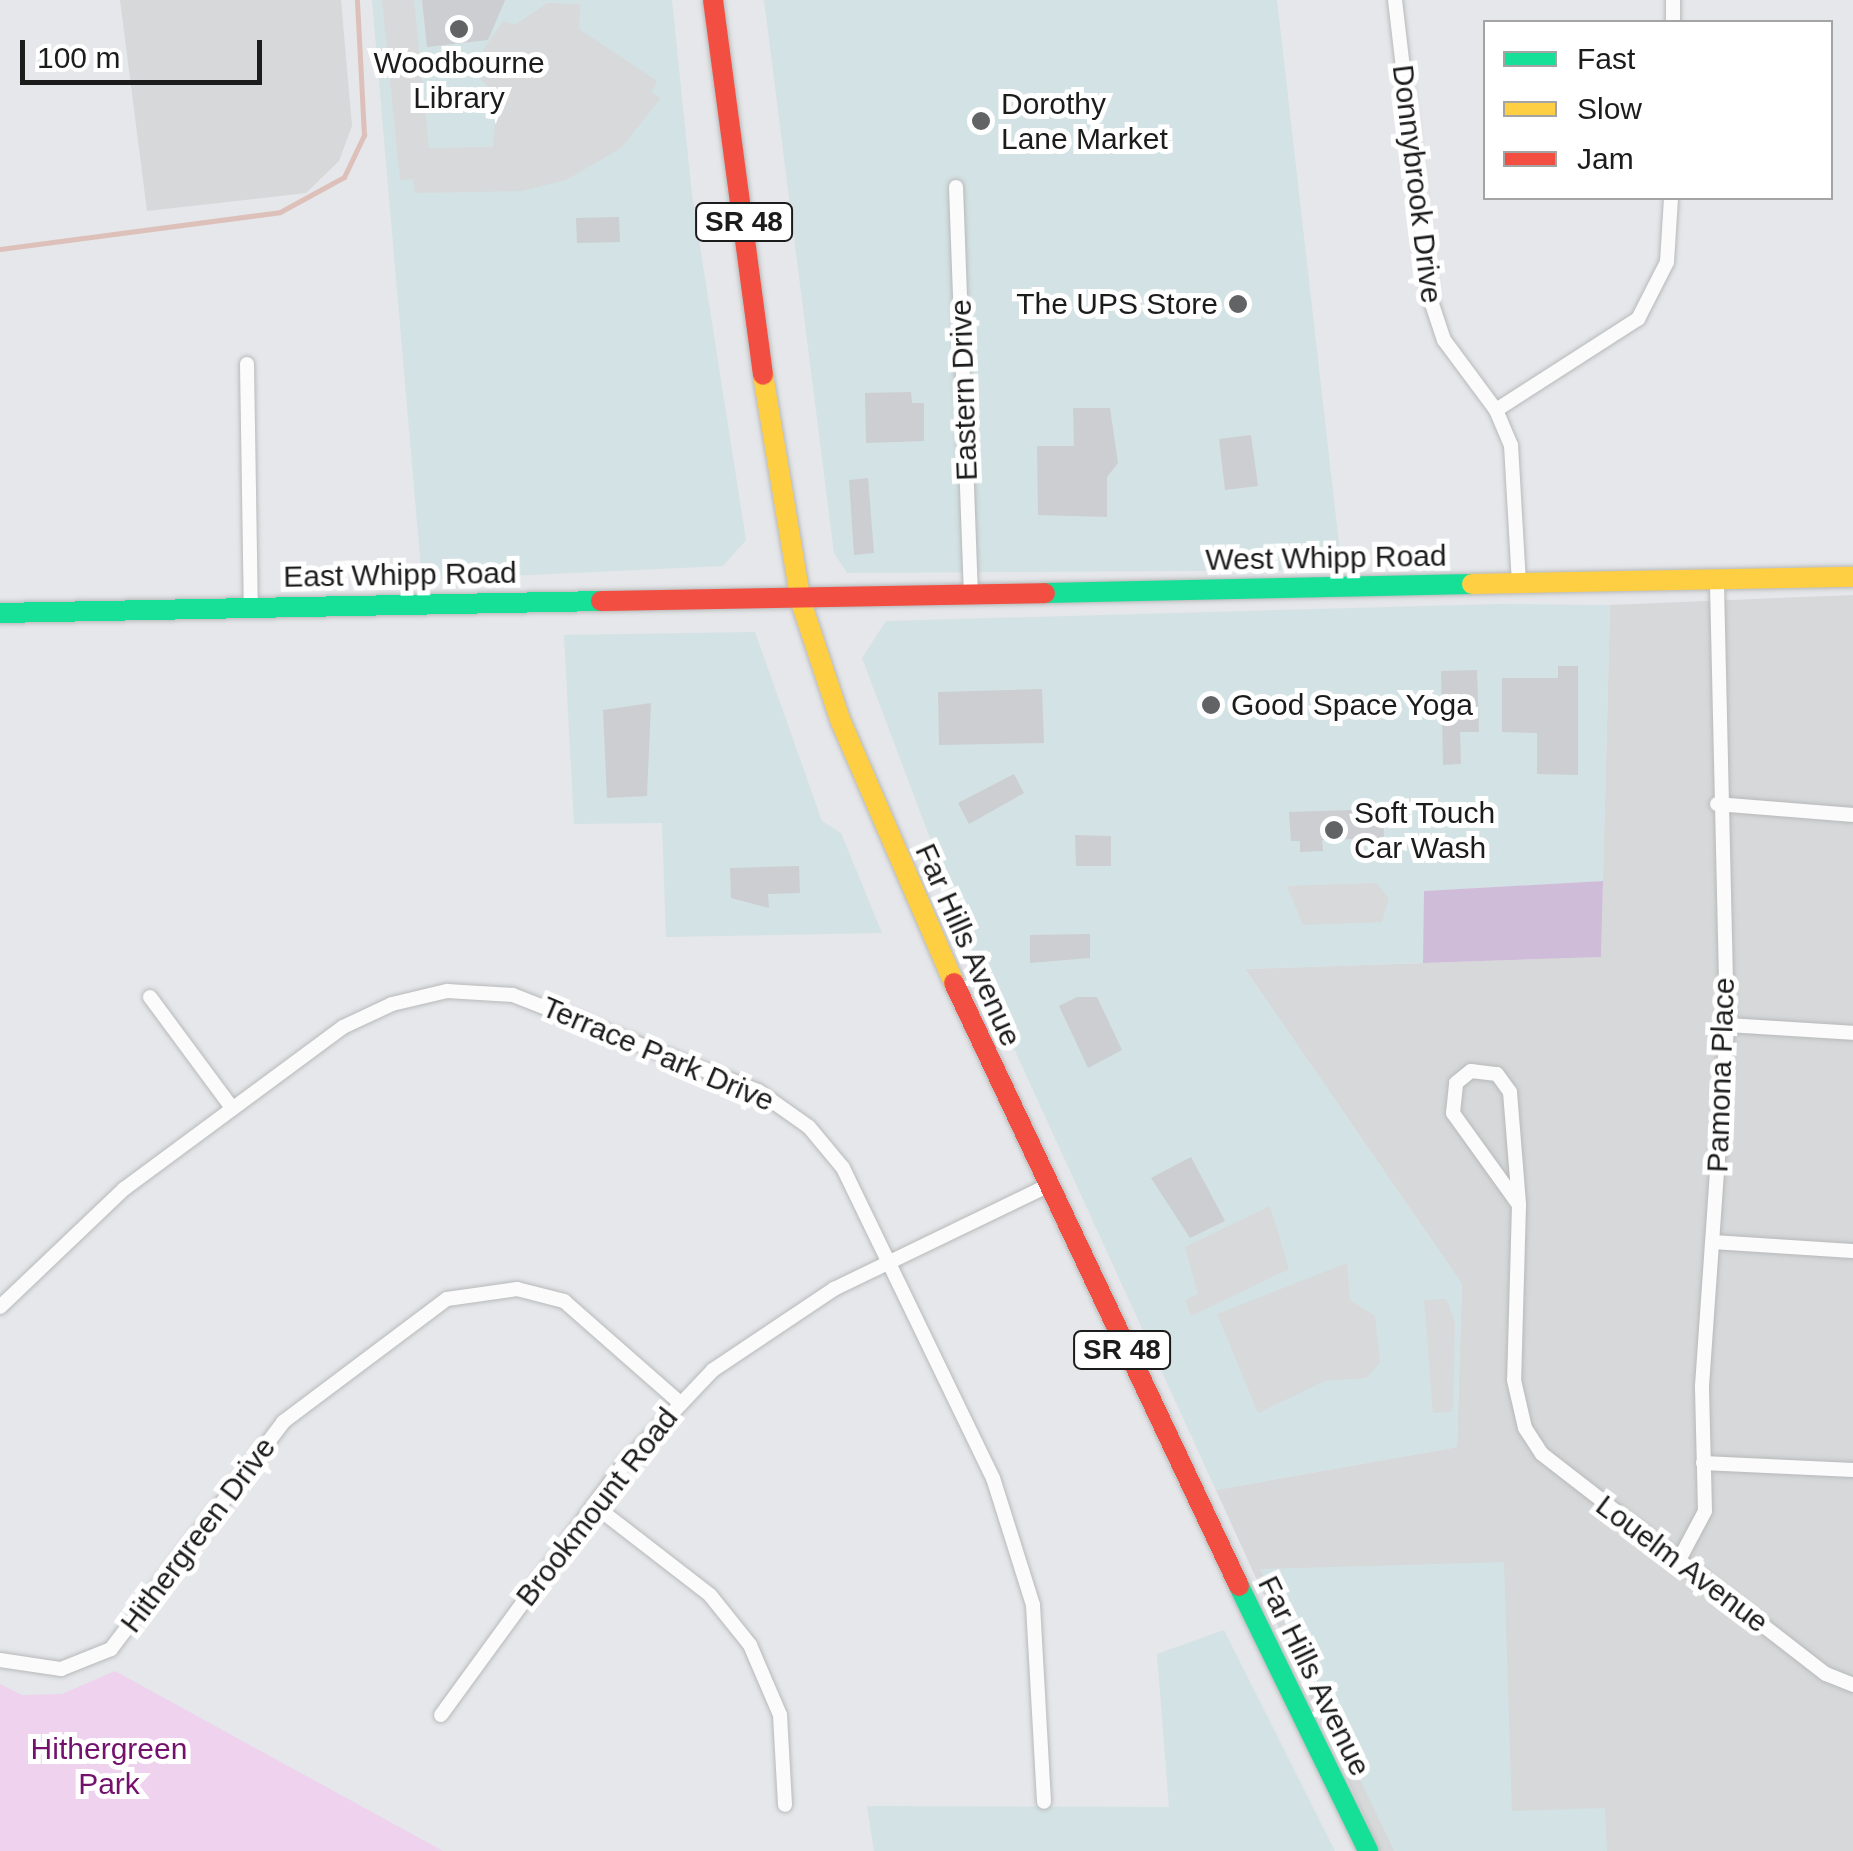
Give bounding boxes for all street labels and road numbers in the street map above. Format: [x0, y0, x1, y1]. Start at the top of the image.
street label: Donnybrook Drive [1385, 63, 1449, 305]
road number: SR 48 [694, 199, 794, 245]
street label: Eastern Drive [943, 299, 985, 481]
street label: West Whipp Road [1205, 538, 1447, 578]
street label: East Whipp Road [283, 555, 517, 595]
street label: Far Hills Avenue [907, 837, 1029, 1053]
street label: Pamona Place [1700, 977, 1742, 1173]
street label: Terrace Park Drive [537, 989, 779, 1119]
road number: SR 48 [1072, 1327, 1172, 1373]
street label: Brookmount Road [508, 1401, 686, 1613]
street label: Hithergreen Drive [113, 1430, 283, 1640]
street label: Louelm Avenue [1588, 1487, 1776, 1641]
street label: Far Hills Avenue [1250, 1569, 1378, 1783]

